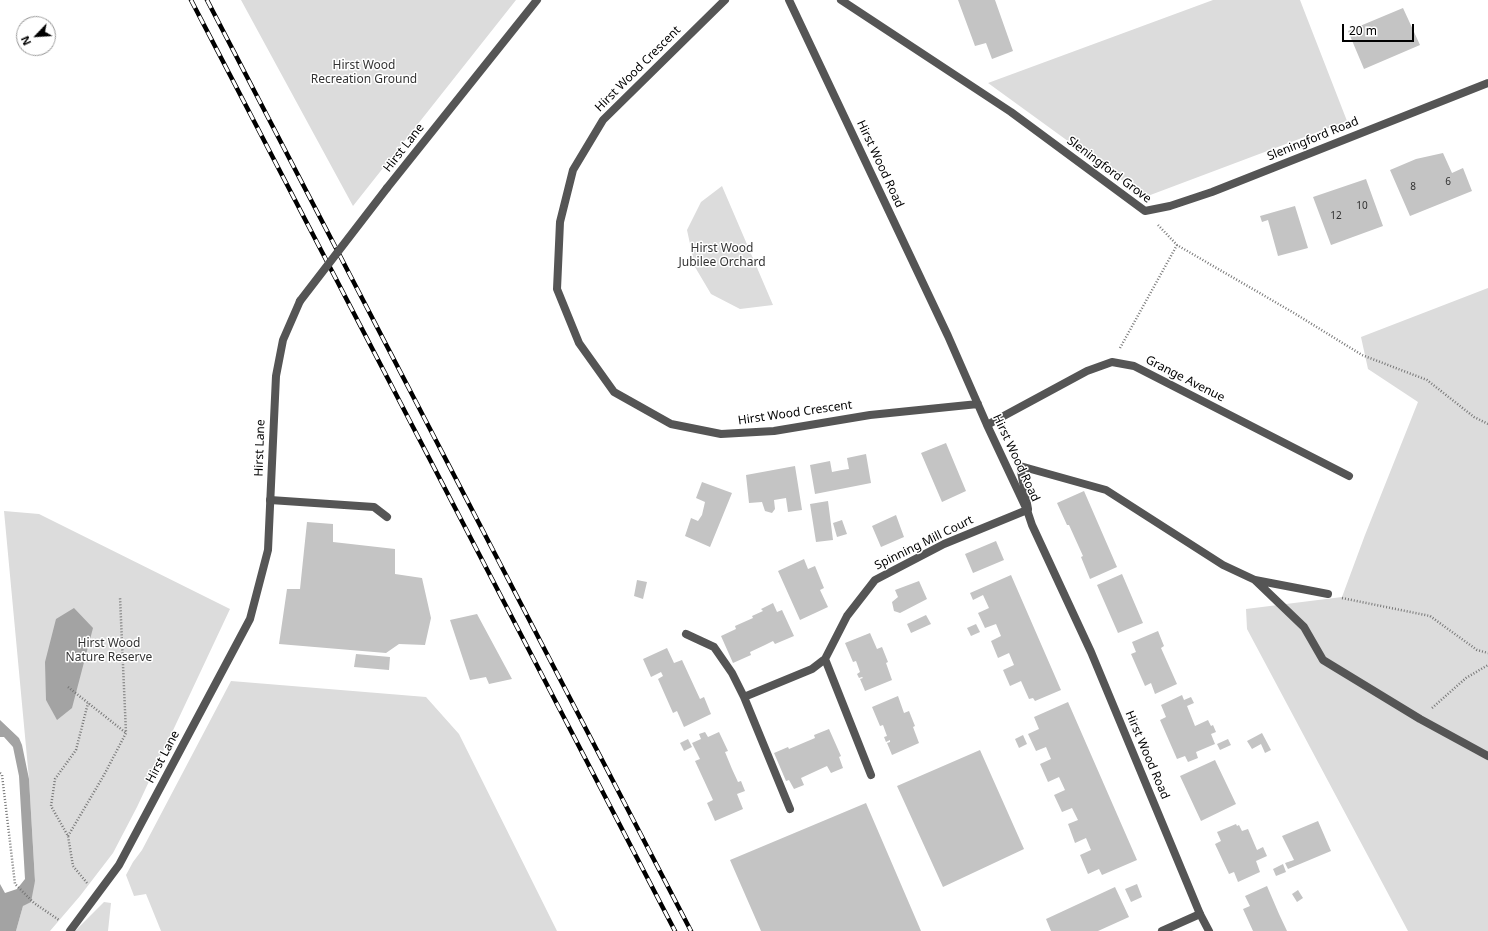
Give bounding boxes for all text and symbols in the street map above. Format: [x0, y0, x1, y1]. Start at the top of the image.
north arrow [16, 16, 56, 56]
scale bar [1344, 16, 1416, 42]
text: 20 m [1349, 22, 1377, 39]
street label: Hirst Wood Crescent [592, 23, 684, 115]
text: N [17, 34, 34, 48]
park label: Hirst Wood Recreation Ground [311, 59, 417, 87]
street label: Sleningford Road [1265, 114, 1361, 164]
street label: Hirst Wood Road [853, 118, 907, 210]
street label: Hirst Lane [381, 121, 427, 175]
street label: Sleningford Grove [1064, 134, 1154, 206]
house number: 6 [1445, 176, 1451, 188]
house number: 8 [1410, 181, 1416, 193]
house number: 10 [1356, 200, 1368, 212]
house number: 12 [1330, 210, 1342, 222]
park label: Hirst Wood Jubilee Orchard [678, 242, 766, 270]
street label: Grange Avenue [1143, 353, 1227, 405]
street label: Hirst Wood Crescent [737, 398, 853, 428]
street label: Hirst Wood Road [989, 412, 1043, 504]
street label: Hirst Lane [252, 419, 268, 477]
street label: Spinning Mill Court [872, 513, 976, 573]
park label: Hirst Wood Nature Reserve [66, 637, 152, 665]
street label: Hirst Wood Road [1122, 708, 1172, 802]
street label: Hirst Lane [143, 728, 183, 786]

